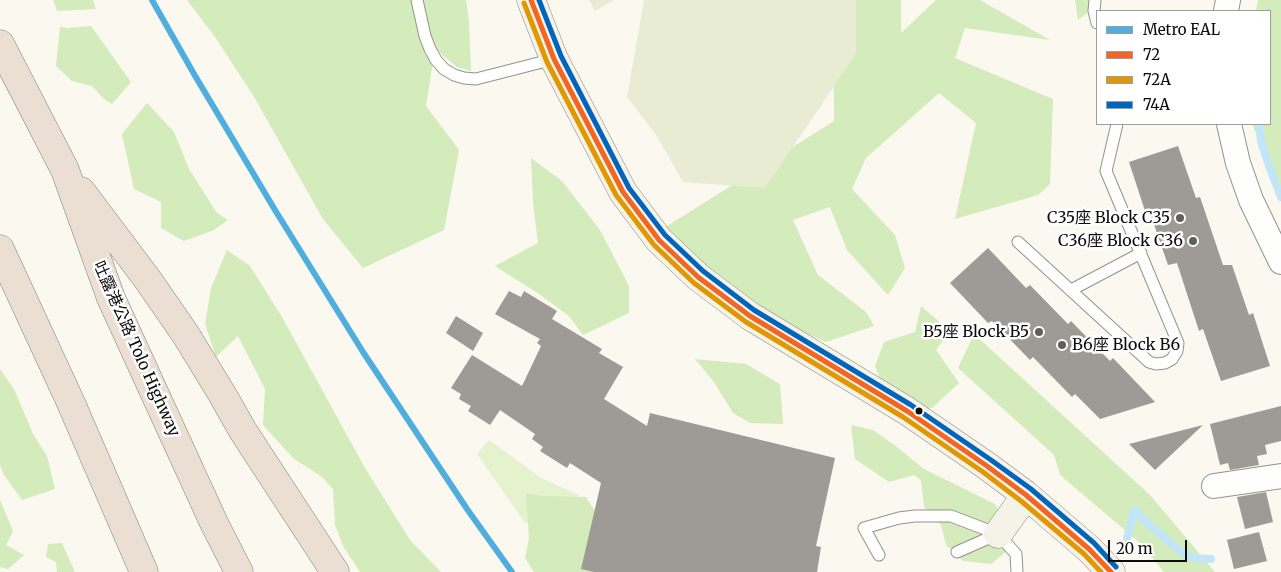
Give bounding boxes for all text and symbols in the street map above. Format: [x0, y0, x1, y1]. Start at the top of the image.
legend [1096, 10, 1271, 125]
text: Metro EAL [1143, 20, 1220, 39]
text: 72 [1143, 45, 1160, 64]
text: 72A [1143, 70, 1171, 89]
text: 74A [1143, 95, 1170, 114]
place label: C35座 Block C35 [1047, 208, 1170, 228]
marker: C35座 Block C35 [1174, 212, 1186, 224]
place label: C36座 Block C36 [1058, 231, 1183, 251]
marker: C36座 Block C36 [1187, 235, 1199, 247]
street label: 吐露港公路 Tolo Highway [89, 258, 183, 440]
place label: B5座 Block B5 [923, 322, 1029, 342]
marker: B5座 Block B5 [1033, 326, 1045, 338]
place label: B6座 Block B6 [1072, 335, 1180, 355]
marker: B6座 Block B6 [1056, 339, 1068, 351]
unlabelled marker [914, 406, 924, 416]
scale bar [1111, 530, 1190, 562]
text: 20 m [1116, 539, 1153, 558]

